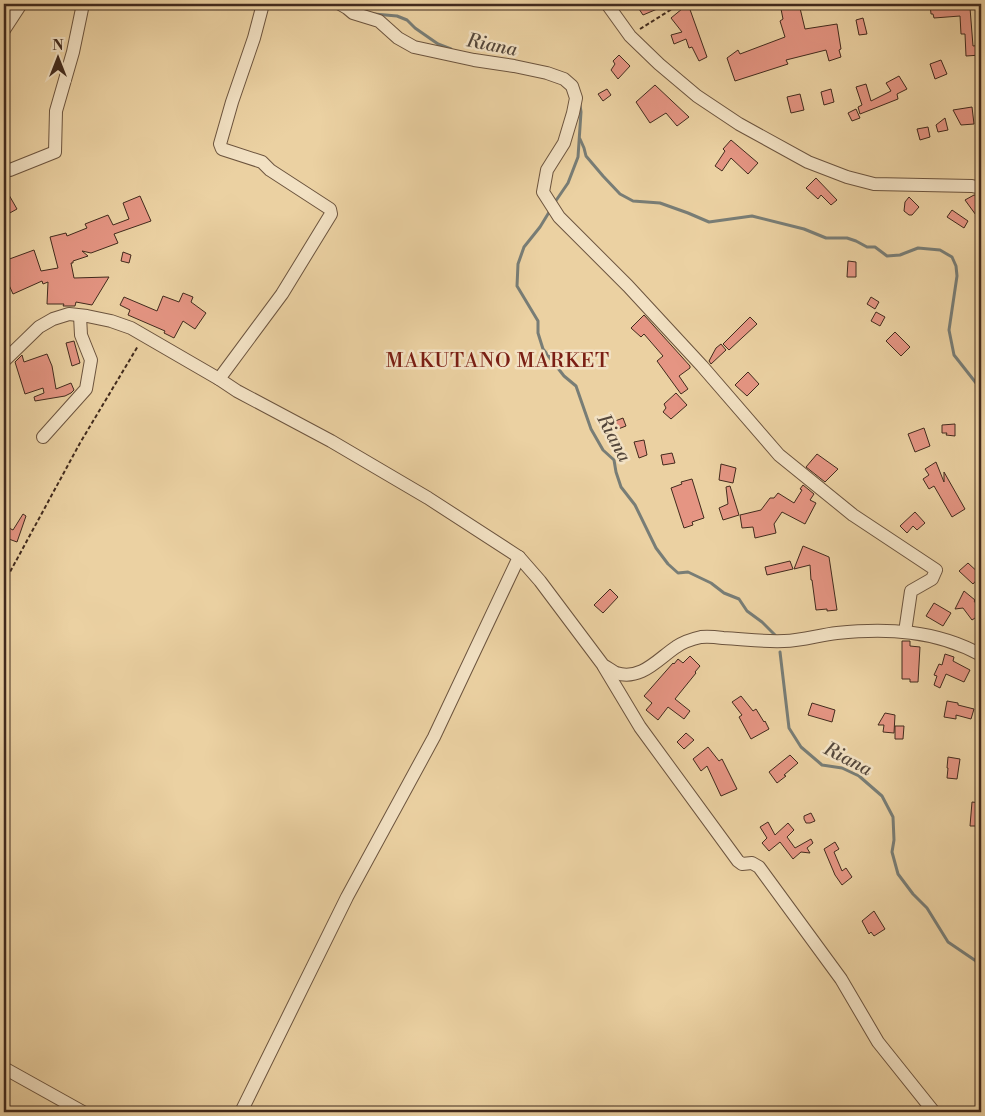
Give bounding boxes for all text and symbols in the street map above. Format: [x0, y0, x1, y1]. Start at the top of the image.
water label: Riana [464, 28, 520, 62]
north arrow [32, 32, 82, 82]
text: N [52, 37, 64, 55]
district label: MAKUTANO MARKET [386, 349, 610, 374]
water label: Riana [591, 409, 637, 467]
water label: Riana [819, 736, 877, 781]

